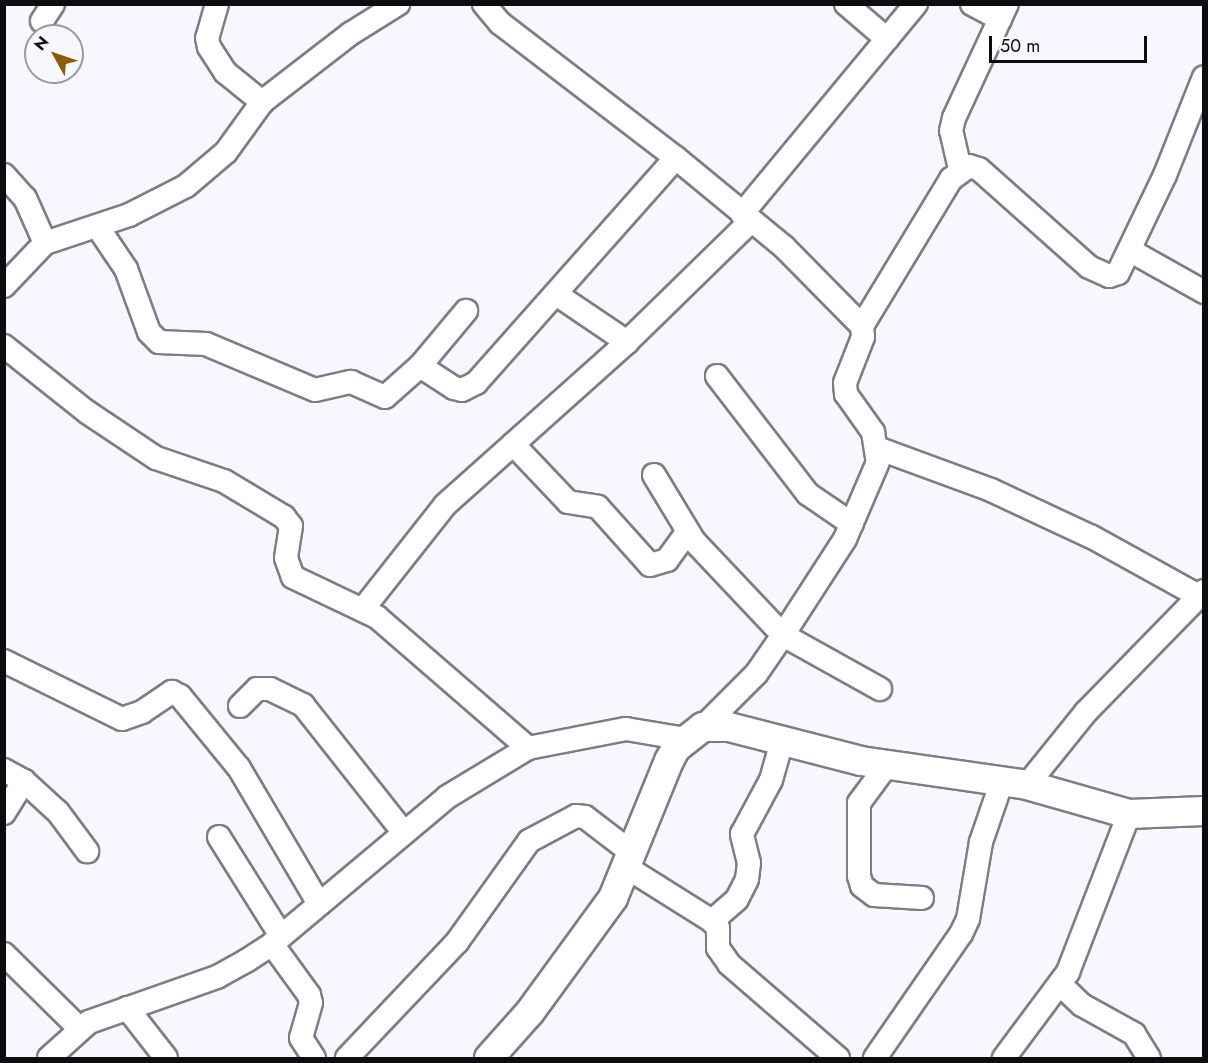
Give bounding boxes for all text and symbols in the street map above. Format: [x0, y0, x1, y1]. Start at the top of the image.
north arrow [24, 24, 84, 84]
scale bar [992, 24, 1150, 62]
text: N [28, 31, 54, 56]
text: 50 m [1000, 33, 1040, 59]

